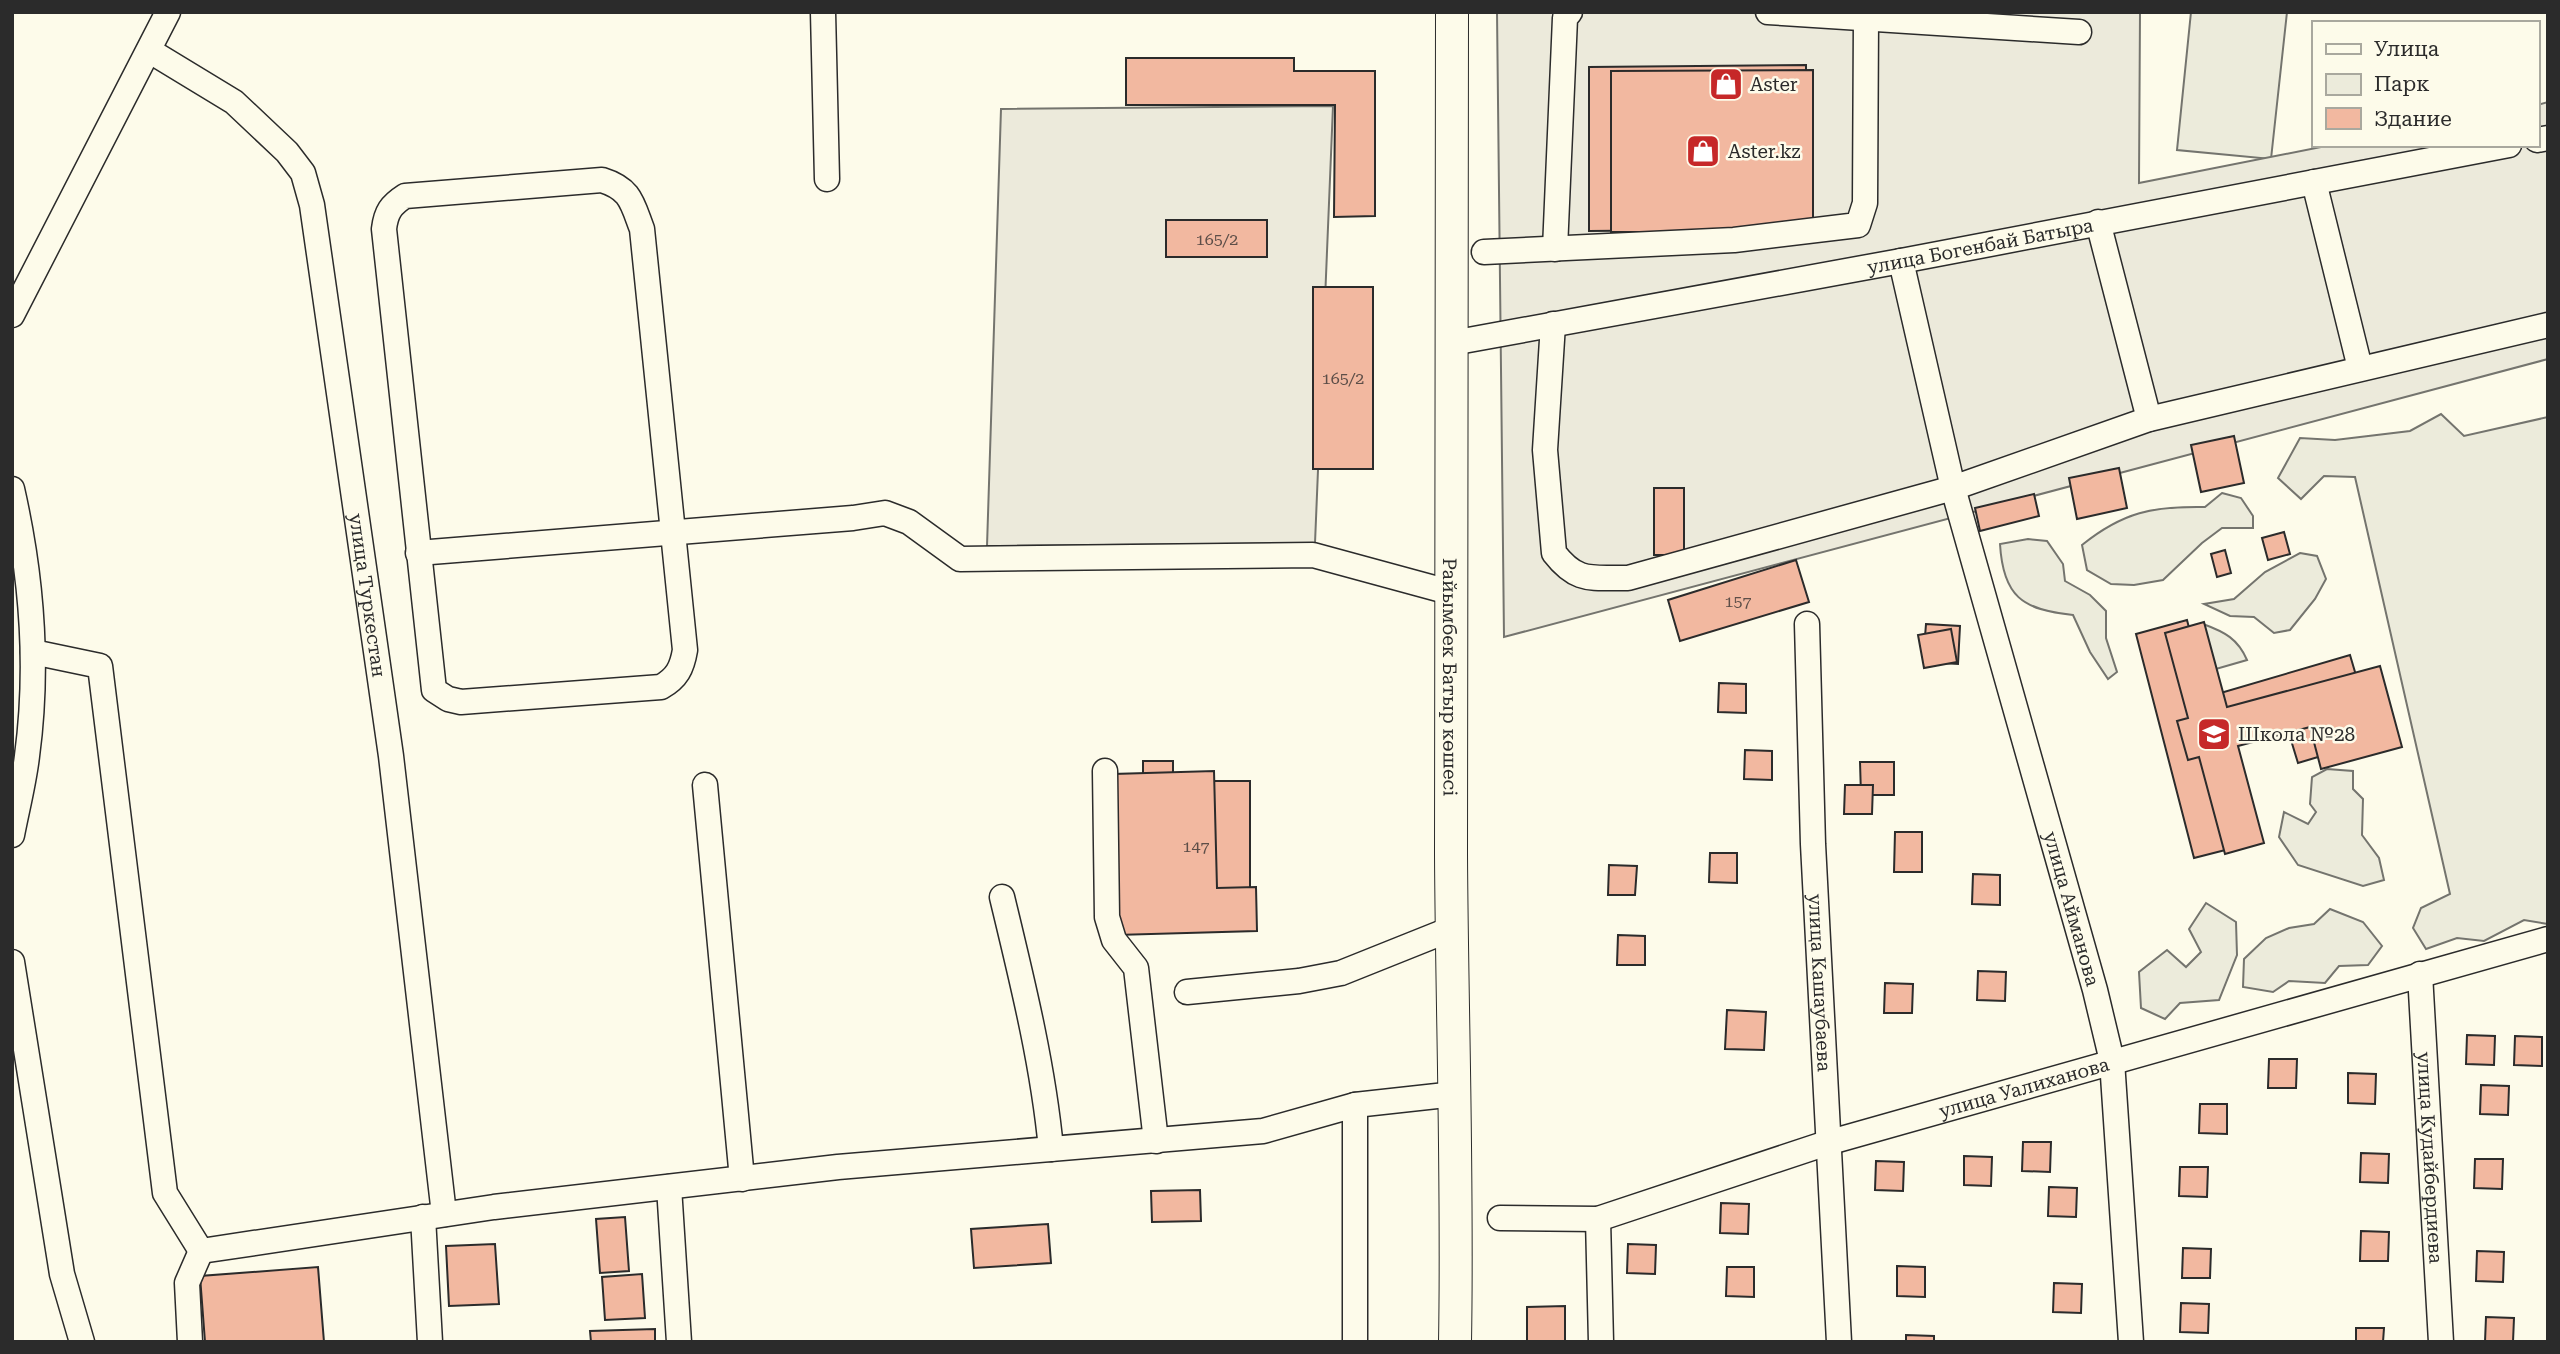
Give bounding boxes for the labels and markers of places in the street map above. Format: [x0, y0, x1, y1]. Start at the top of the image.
shop icon: Aster [1707, 65, 1745, 103]
place label: Aster [1750, 73, 1798, 96]
shop icon: Aster.kz [1684, 132, 1722, 170]
place label: Aster.kz [1728, 140, 1801, 163]
school or university icon: Школа №28 [2195, 715, 2233, 753]
place label: Школа №28 [2238, 723, 2355, 746]

